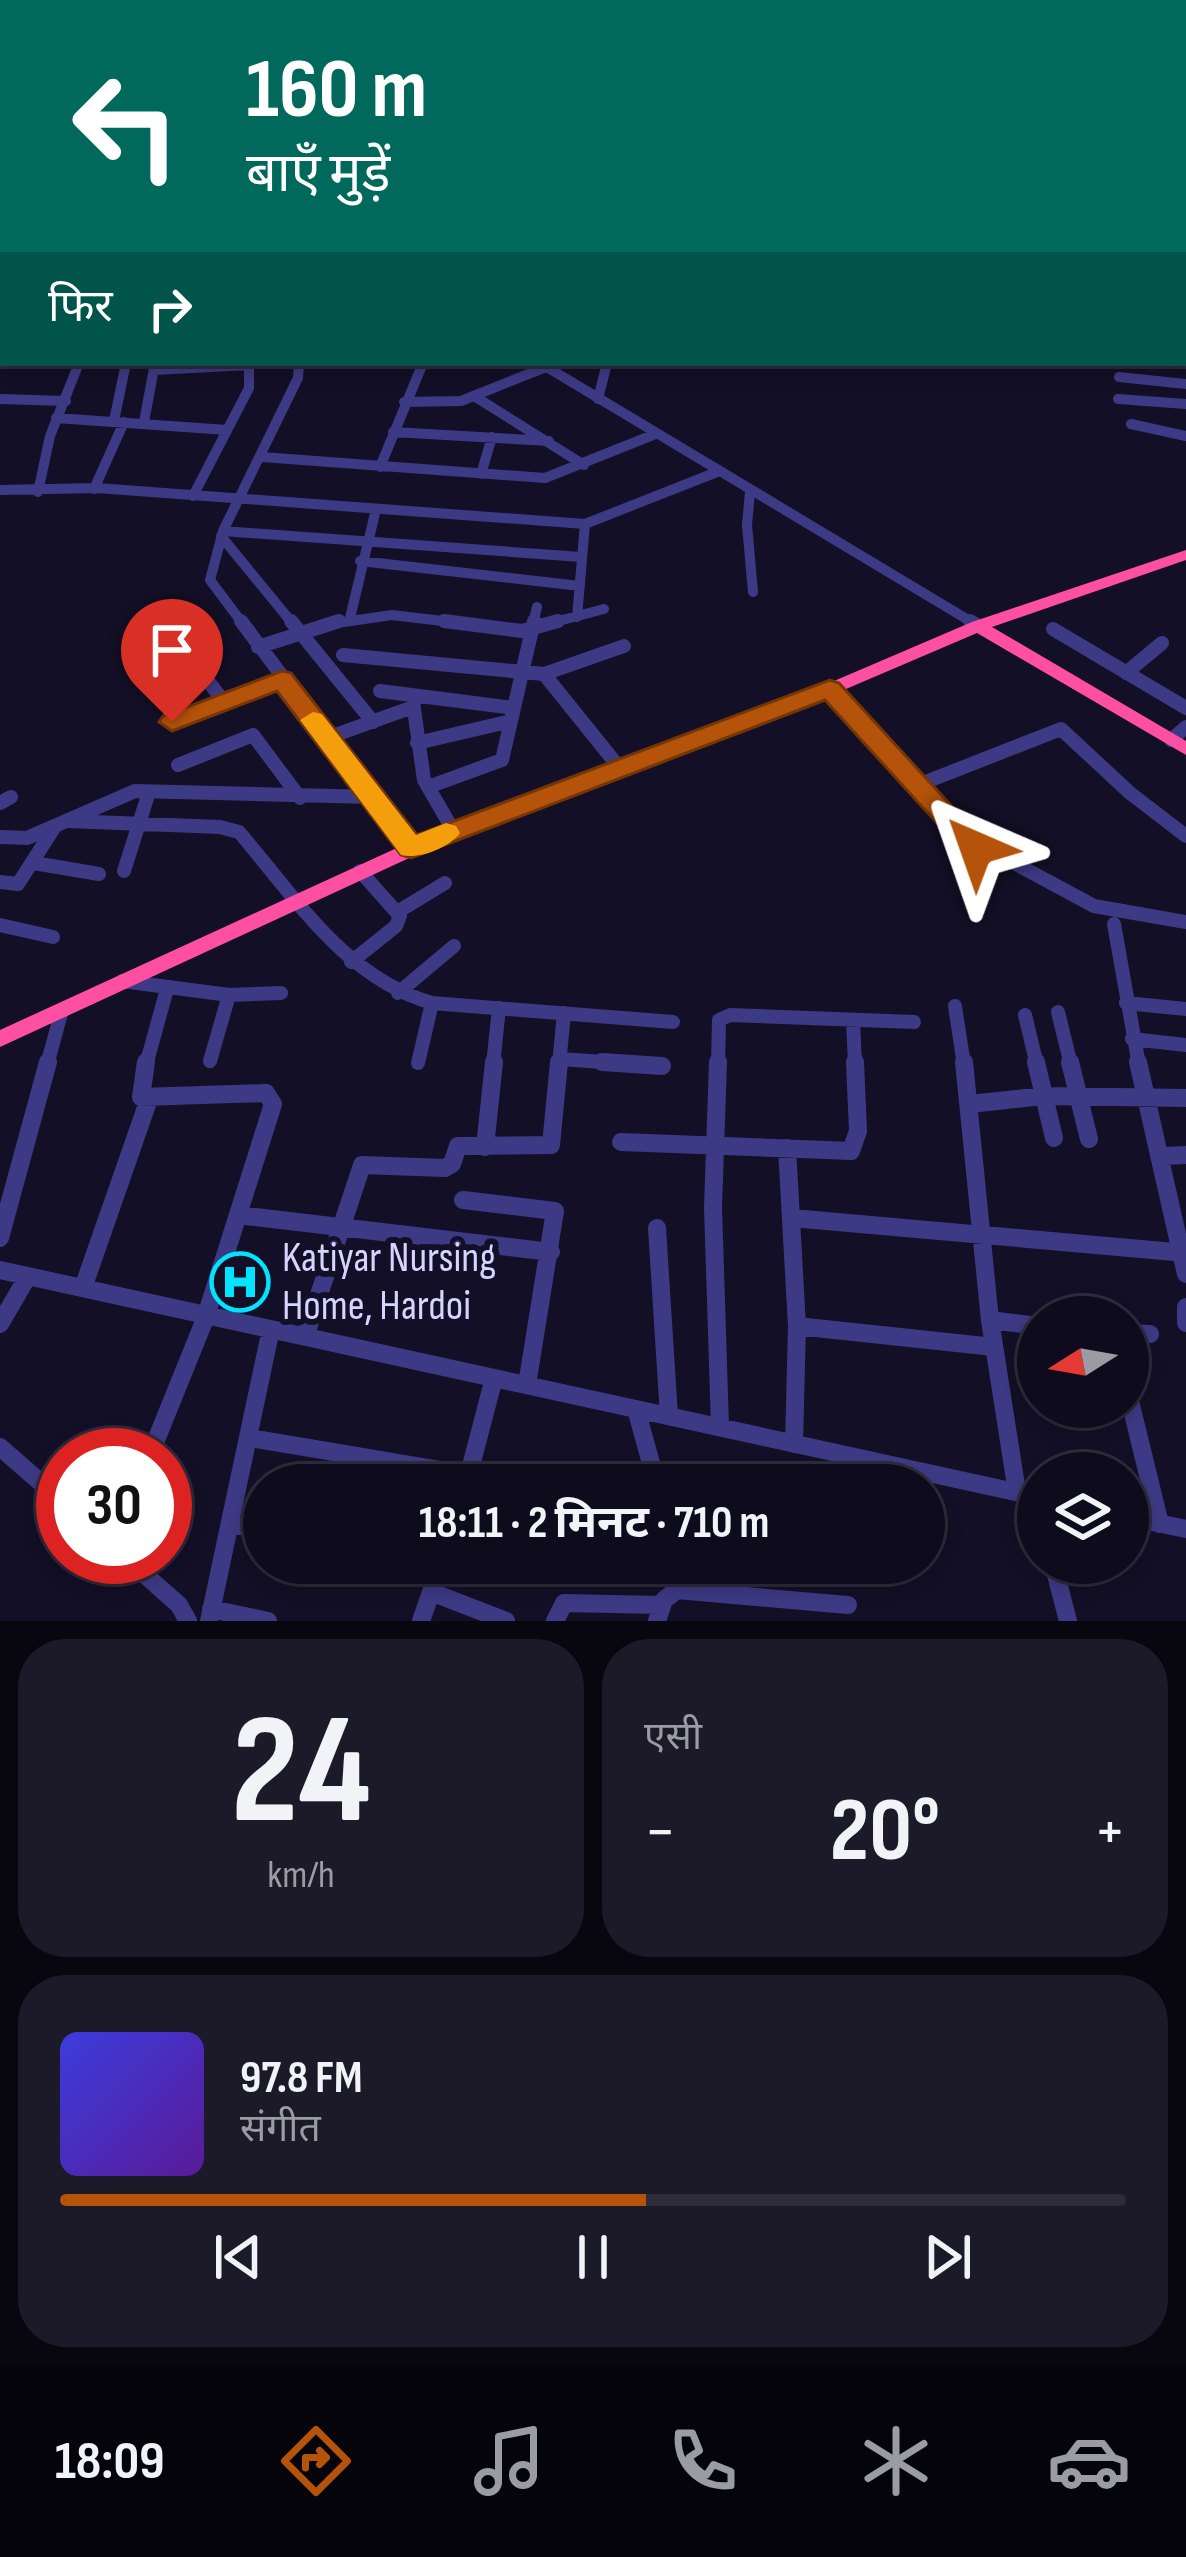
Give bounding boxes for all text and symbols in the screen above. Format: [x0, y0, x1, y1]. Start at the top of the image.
text: 160 m [246, 40, 427, 141]
icon: left [48, 48, 204, 204]
text: बाएँ मुड़ें [246, 142, 390, 207]
icon: right [137, 276, 203, 342]
text: फिर [48, 280, 113, 335]
pin [121, 599, 223, 722]
icon: arrive [139, 617, 205, 683]
position arrow [913, 785, 1039, 911]
place label: Katiyar Nursing Home, Hardoi [282, 1233, 496, 1332]
hospital icon: Katiyar Nursing Home, Hardoi [209, 1251, 271, 1313]
north arrow [1017, 1296, 1149, 1428]
map controls [1017, 1296, 1149, 1584]
speed limit sign: 30 [36, 1428, 192, 1584]
button: layers [1017, 1452, 1149, 1584]
text: 18:11 · 2 मिनट · 710 m [419, 1496, 769, 1551]
text: 24 [231, 1680, 371, 1867]
text: एसी [644, 1714, 702, 1761]
text: 20° [830, 1778, 940, 1886]
text: − [644, 1793, 676, 1872]
text: + [1094, 1793, 1126, 1872]
text: km/h [267, 1852, 335, 1899]
text: 97.8 FM [240, 2051, 362, 2106]
text: संगीत [240, 2106, 321, 2153]
icon: previous [205, 2224, 271, 2290]
icon: pause [560, 2224, 626, 2290]
icon: next [915, 2224, 981, 2290]
icon: directions [274, 2419, 358, 2503]
icon: music [467, 2419, 551, 2503]
icon: phone [661, 2419, 745, 2503]
icon: climate [854, 2419, 938, 2503]
icon: car [1047, 2419, 1131, 2503]
text: 18:09 [55, 2429, 165, 2494]

